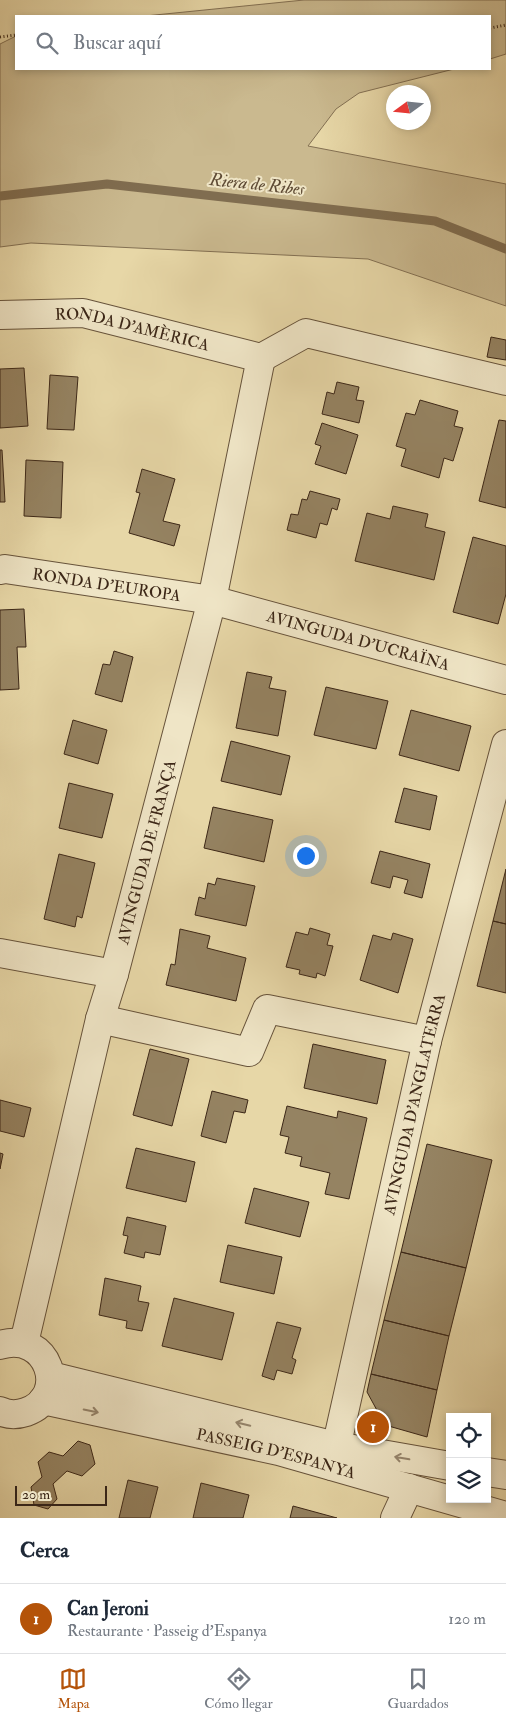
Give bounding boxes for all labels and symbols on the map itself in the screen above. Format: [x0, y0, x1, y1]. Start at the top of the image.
north arrow [386, 85, 431, 130]
water label: Riera de Ribes [207, 168, 307, 201]
street label: RONDA D'AMÈRICA [55, 303, 211, 356]
street label: RONDA D'EUROPA [31, 564, 182, 606]
street label: AVINGUDA D'UCRAÏNA [263, 606, 452, 675]
street label: AVINGUDA DE FRANÇA [113, 758, 181, 948]
your location [293, 843, 319, 869]
street label: AVINGUDA D'ANGLATERRA [379, 992, 450, 1218]
one-way arrow [82, 1406, 98, 1416]
pin: 1 [357, 1408, 389, 1446]
one-way arrow [235, 1418, 251, 1428]
street label: PASSEIG D'ESPANYA [194, 1424, 358, 1483]
one-way arrow [394, 1452, 410, 1462]
scale bar [15, 1483, 108, 1506]

